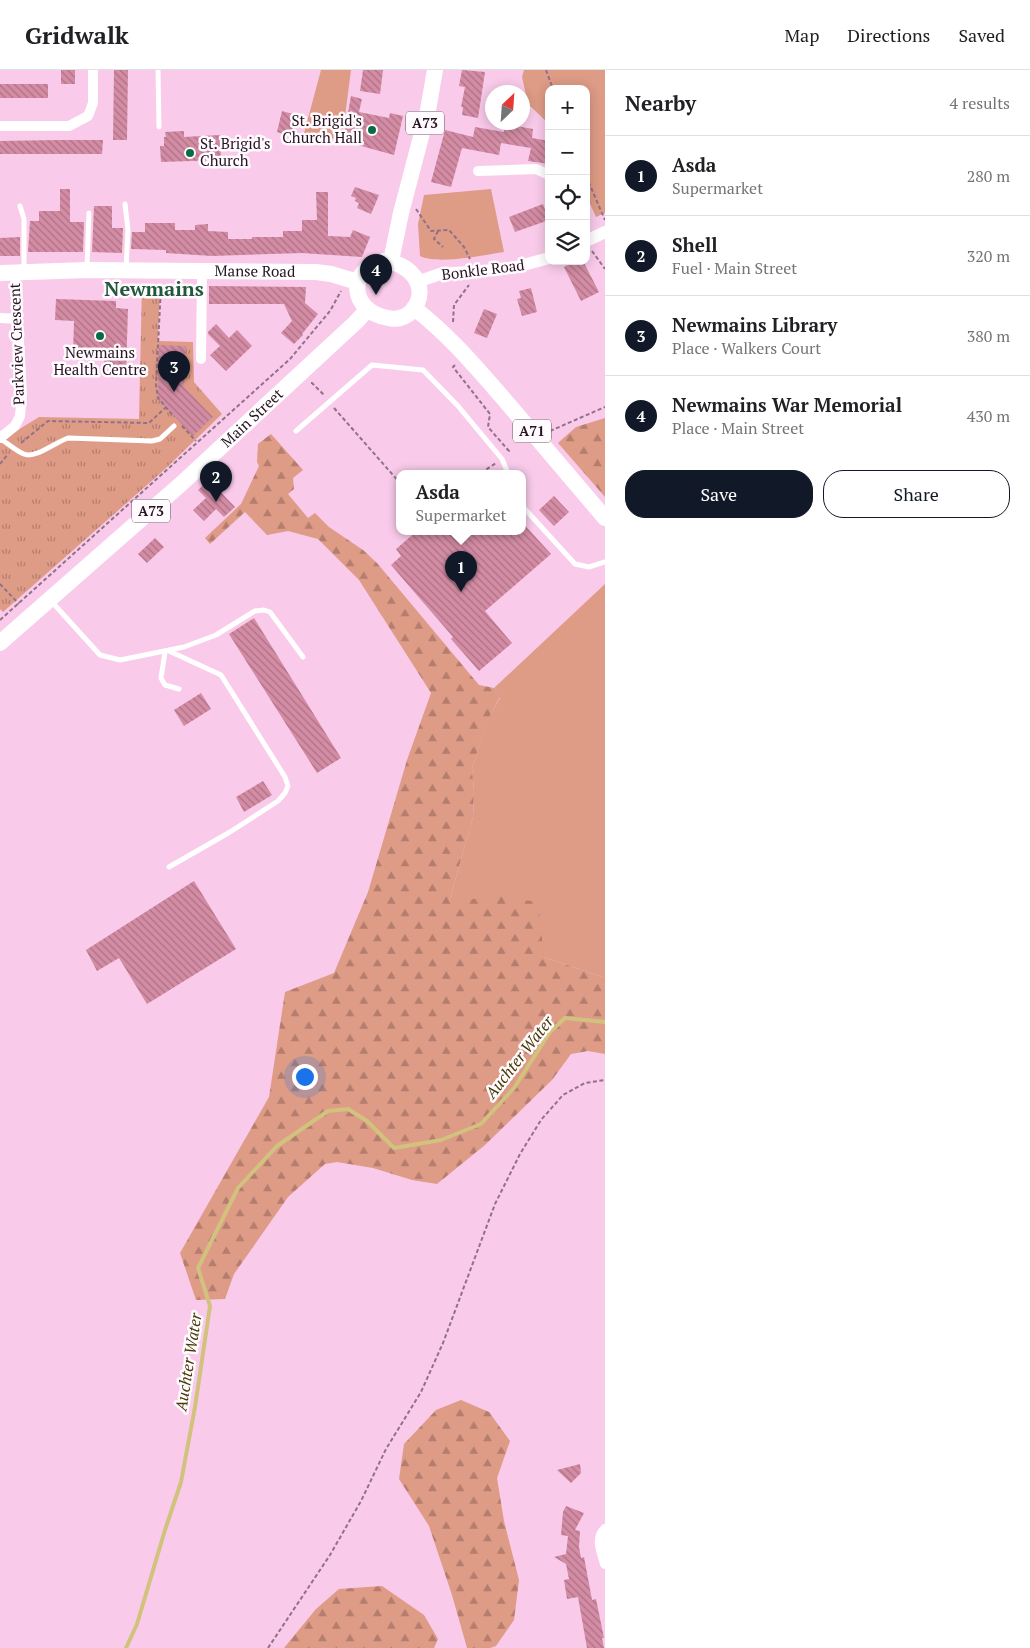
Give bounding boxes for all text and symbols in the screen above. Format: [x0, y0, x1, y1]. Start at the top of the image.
text: Gridwalk [25, 19, 129, 51]
text: Map [784, 23, 819, 47]
text: Directions [847, 23, 930, 47]
text: Saved [958, 23, 1005, 47]
north arrow [485, 85, 530, 130]
map controls [545, 85, 590, 265]
button: + [545, 85, 590, 130]
text: Nearby [625, 89, 696, 117]
text: 4 results [950, 92, 1010, 114]
place label: St. Brigid's Church Hall [282, 110, 362, 147]
road number: A73 [406, 112, 444, 134]
marker: St. Brigid's Church Hall [366, 124, 378, 136]
button: − [545, 130, 590, 175]
place label: St. Brigid's Church [200, 133, 270, 170]
marker: St. Brigid's Church [184, 147, 196, 159]
text: Asda [672, 152, 716, 177]
text: 1 [636, 165, 646, 187]
text: 280 m [967, 165, 1010, 187]
button: locate [545, 175, 590, 220]
text: Supermarket [672, 177, 763, 199]
button: layers [545, 220, 590, 265]
text: Shell [672, 232, 718, 257]
text: 2 [636, 245, 646, 267]
text: 320 m [967, 245, 1010, 267]
pin: 4 [360, 254, 392, 295]
street label: Bonkle Road [440, 254, 525, 284]
text: Fuel · Main Street [672, 257, 797, 279]
street label: Manse Road [215, 260, 295, 281]
district label: Newmains [104, 275, 204, 302]
street label: Parkview Crescent [4, 282, 28, 406]
text: Newmains Library [672, 312, 837, 337]
text: 3 [636, 325, 646, 347]
text: 380 m [967, 325, 1010, 347]
marker: Newmains Health Centre [94, 330, 106, 342]
text: Place · Walkers Court [672, 337, 821, 359]
place label: Newmains Health Centre [53, 342, 147, 379]
pin: 3 [158, 351, 190, 392]
street label: Main Street [216, 383, 287, 451]
text: Newmains War Memorial [672, 392, 902, 417]
text: 4 [636, 405, 646, 427]
text: 430 m [967, 405, 1010, 427]
text: Place · Main Street [672, 417, 804, 439]
road number: A71 [513, 420, 551, 442]
pin: 2 [200, 461, 232, 502]
popup [396, 470, 526, 535]
button: Save [625, 470, 813, 518]
button: Share [823, 470, 1010, 518]
text: Asda [415, 479, 460, 504]
road number: A73 [132, 500, 170, 522]
text: Supermarket [415, 504, 507, 526]
pin: 1 [445, 551, 477, 592]
water label: Auchter Water [479, 1011, 559, 1104]
your location [292, 1064, 318, 1090]
water label: Auchter Water [169, 1311, 207, 1414]

